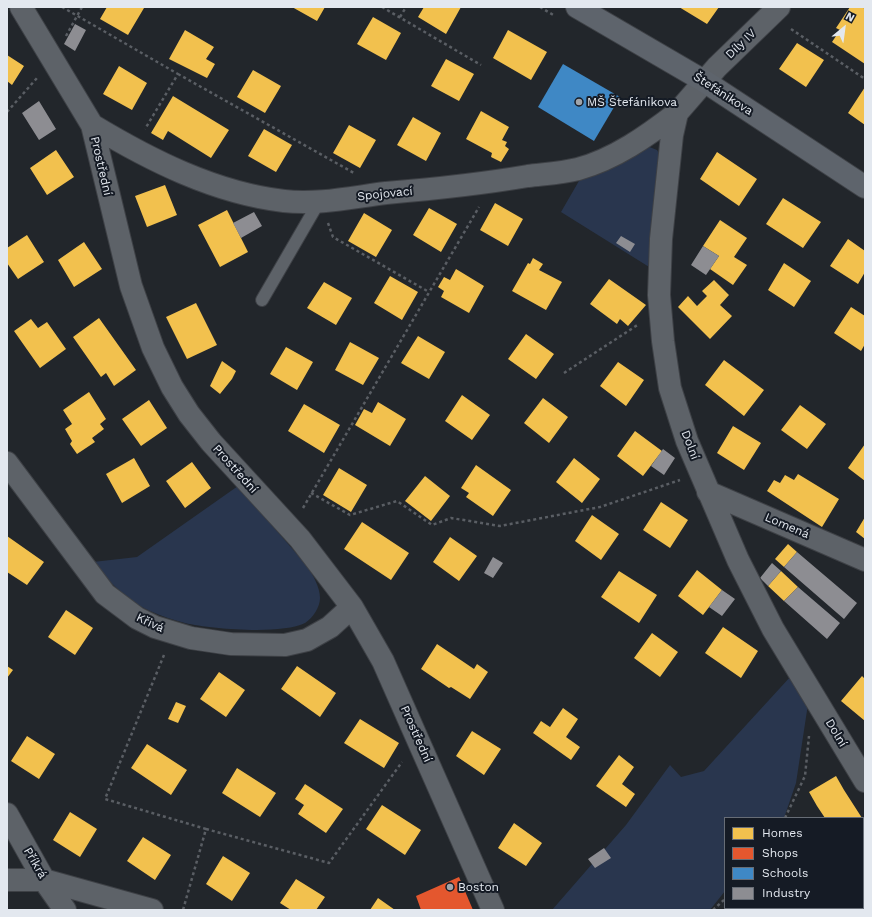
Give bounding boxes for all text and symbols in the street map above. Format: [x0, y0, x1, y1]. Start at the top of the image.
north arrow [824, 8, 864, 48]
text: N [843, 9, 857, 25]
street label: Díly IV [723, 26, 759, 62]
street label: Štefánikova [691, 69, 755, 119]
place label: MŠ Štefánikova [587, 95, 677, 109]
marker: MŠ Štefánikova [574, 97, 584, 107]
street label: Prostřední [87, 135, 115, 197]
street label: Spojovací [357, 184, 413, 204]
street label: Dolní [678, 428, 702, 462]
street label: Prostřední [209, 442, 261, 496]
street label: Lomená [763, 510, 811, 542]
street label: Křivá [134, 610, 166, 636]
street label: Prostřední [397, 704, 435, 764]
street label: Dolní [822, 716, 850, 750]
legend [724, 817, 864, 909]
text: Homes [762, 826, 803, 840]
street label: Příkrá [20, 845, 50, 881]
text: Shops [762, 846, 798, 860]
text: Schools [762, 866, 808, 880]
place label: Boston [458, 880, 499, 894]
marker: Boston [445, 882, 455, 892]
text: Industry [762, 886, 810, 900]

